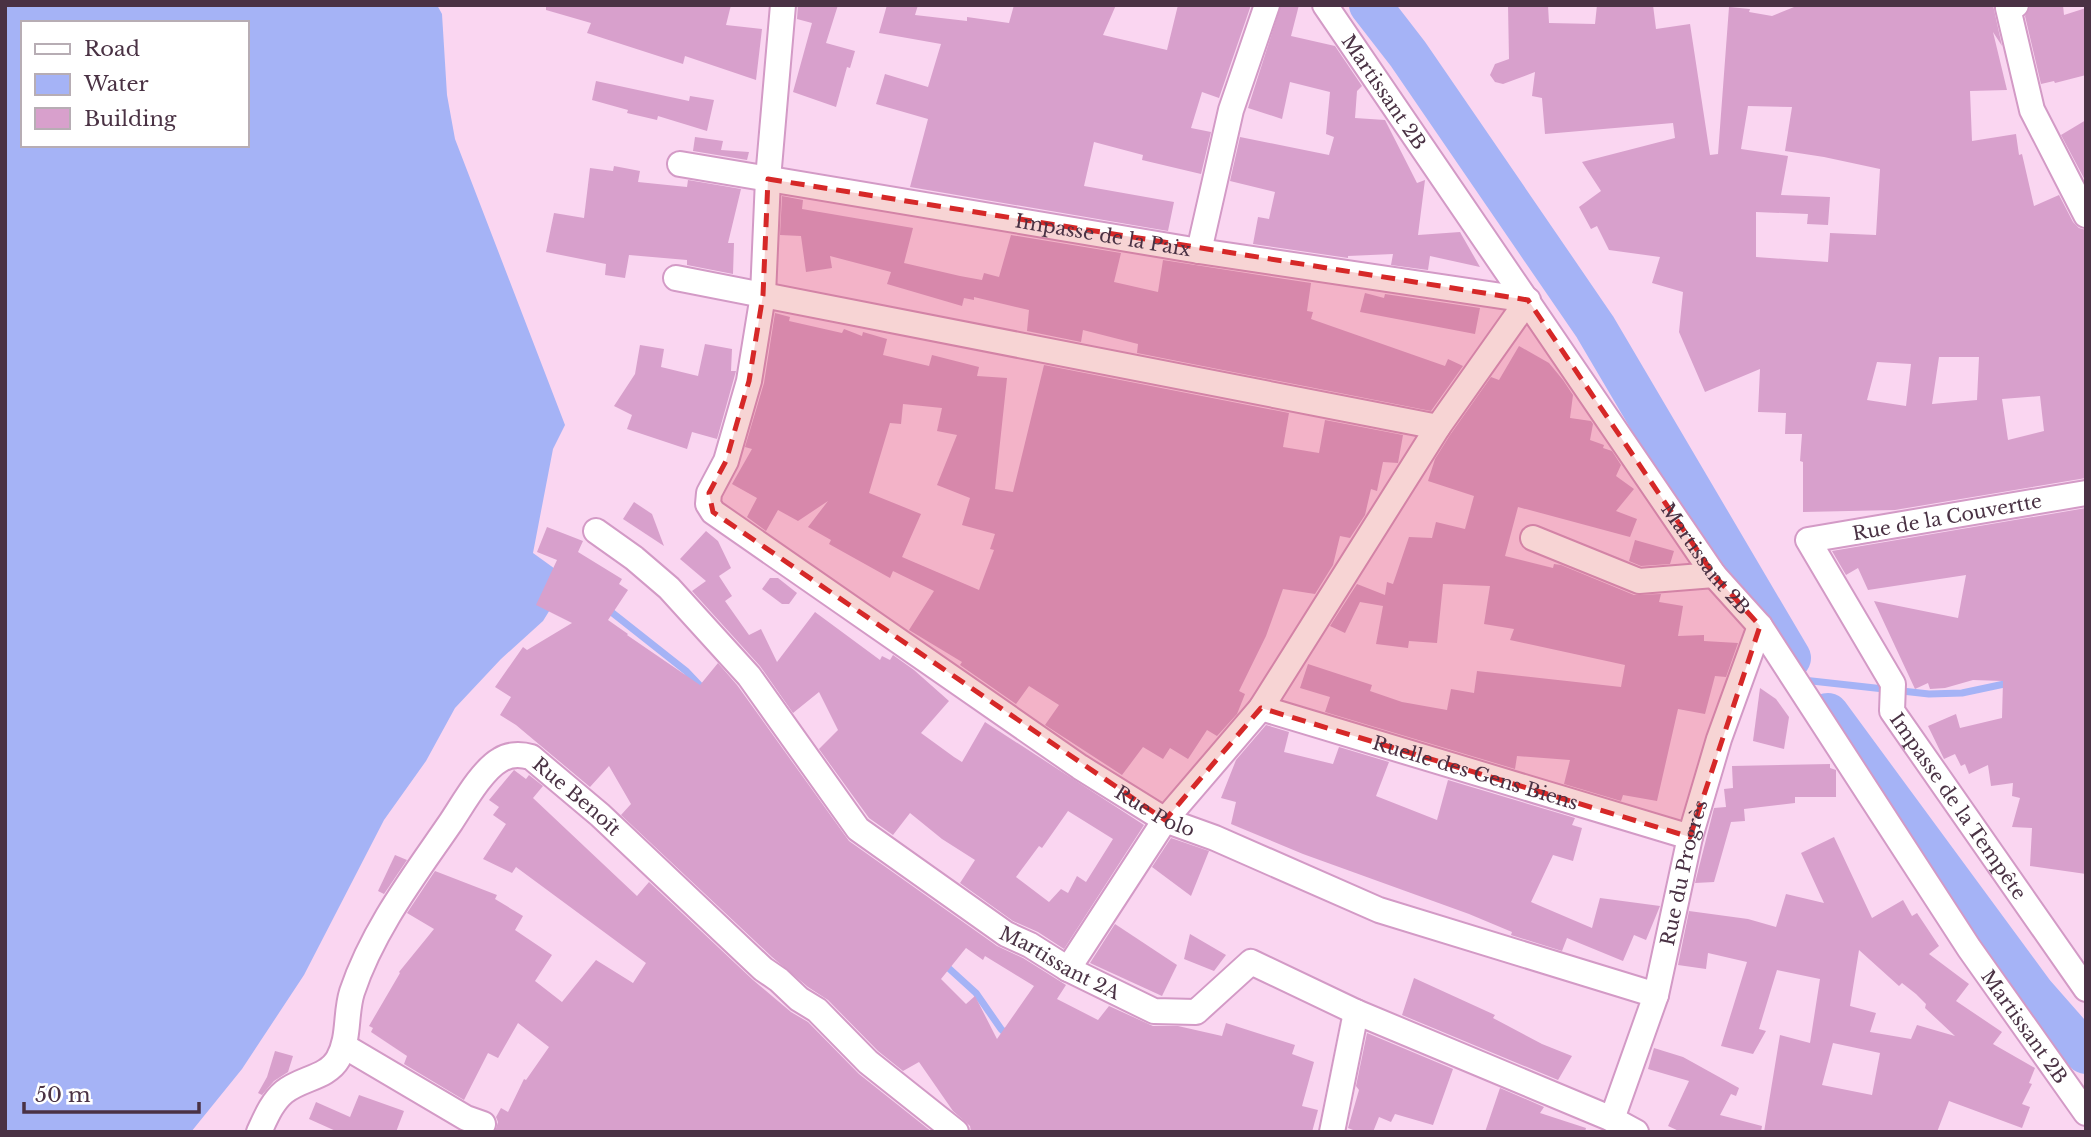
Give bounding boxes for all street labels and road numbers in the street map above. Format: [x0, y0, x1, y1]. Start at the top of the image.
street label: Martissant 2B [1337, 30, 1431, 154]
street label: Impasse de la Paix [1013, 209, 1193, 262]
street label: Rue de la Couvertte [1851, 490, 2044, 545]
street label: Martissant 2B [1656, 499, 1755, 619]
street label: Impasse de la Tempête [1885, 709, 2031, 904]
street label: Ruelle des Gens Biens [1370, 731, 1581, 815]
street label: Rue Benoît [528, 752, 626, 841]
street label: Rue Polo [1111, 781, 1198, 842]
street label: Rue du Progrès [1656, 797, 1712, 948]
street label: Martissant 2A [996, 922, 1124, 1005]
street label: Martissant 2B [1976, 966, 2072, 1088]

